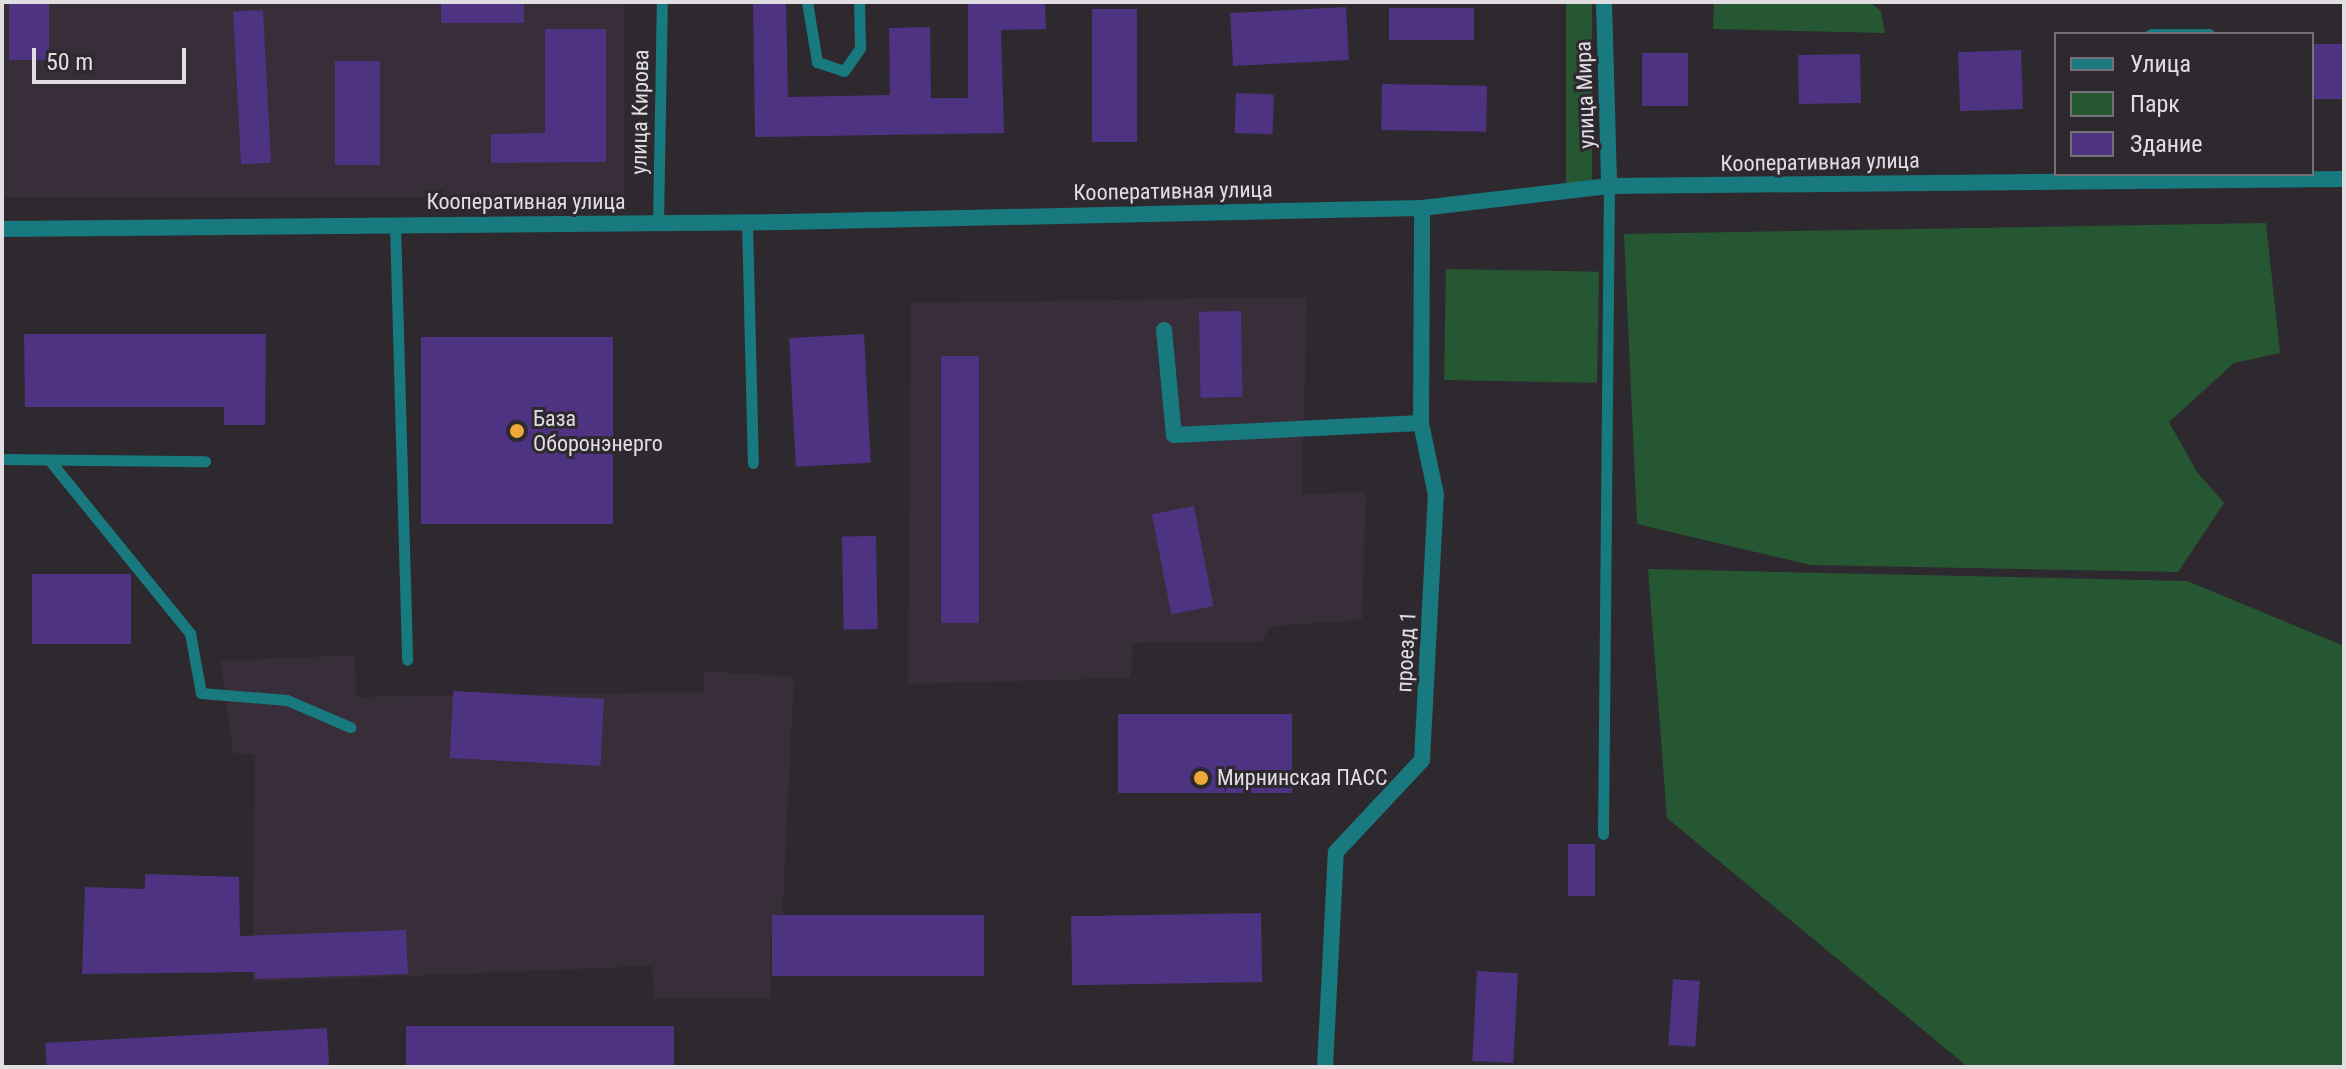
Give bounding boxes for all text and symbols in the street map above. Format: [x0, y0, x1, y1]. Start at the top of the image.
scale bar [36, 32, 190, 82]
legend [2054, 32, 2314, 176]
street label: улица Мира [1570, 41, 1600, 149]
text: 50 m [46, 48, 93, 76]
street label: улица Кирова [626, 49, 654, 175]
text: Улица [2130, 50, 2191, 78]
text: Парк [2130, 90, 2180, 118]
text: Здание [2130, 130, 2202, 158]
street label: Кооперативная улица [1720, 147, 1920, 177]
street label: Кооперативная улица [1073, 176, 1273, 206]
street label: Кооперативная улица [426, 189, 626, 215]
place label: База Оборонэнерго [533, 405, 663, 456]
marker: База Оборонэнерго [508, 422, 526, 440]
street label: проезд 1 [1391, 611, 1421, 693]
place label: Мирнинская ПАСС [1217, 765, 1387, 791]
marker: Мирнинская ПАСС [1192, 769, 1210, 787]

